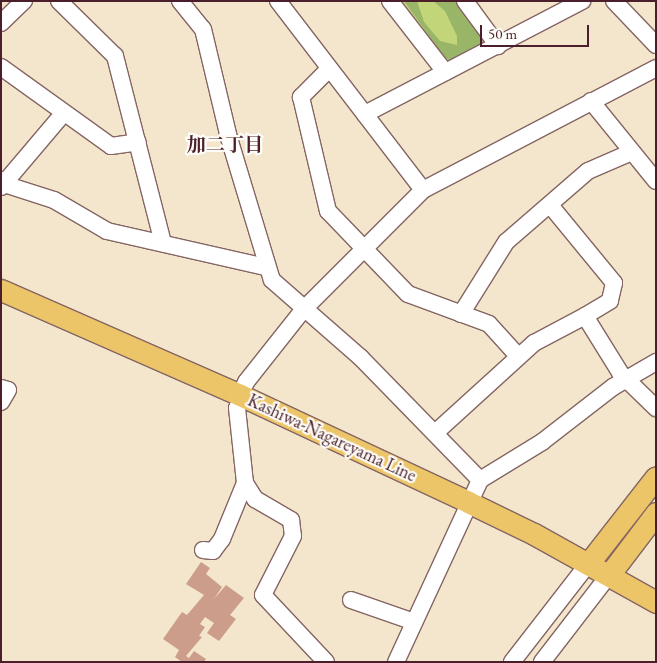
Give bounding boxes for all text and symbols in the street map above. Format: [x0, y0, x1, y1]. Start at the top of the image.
scale bar [482, 15, 591, 47]
text: 50 m [488, 24, 517, 43]
district label: 加二丁目 [187, 134, 263, 156]
street label: Kashiwa-Nagareyama Line [244, 389, 420, 487]

